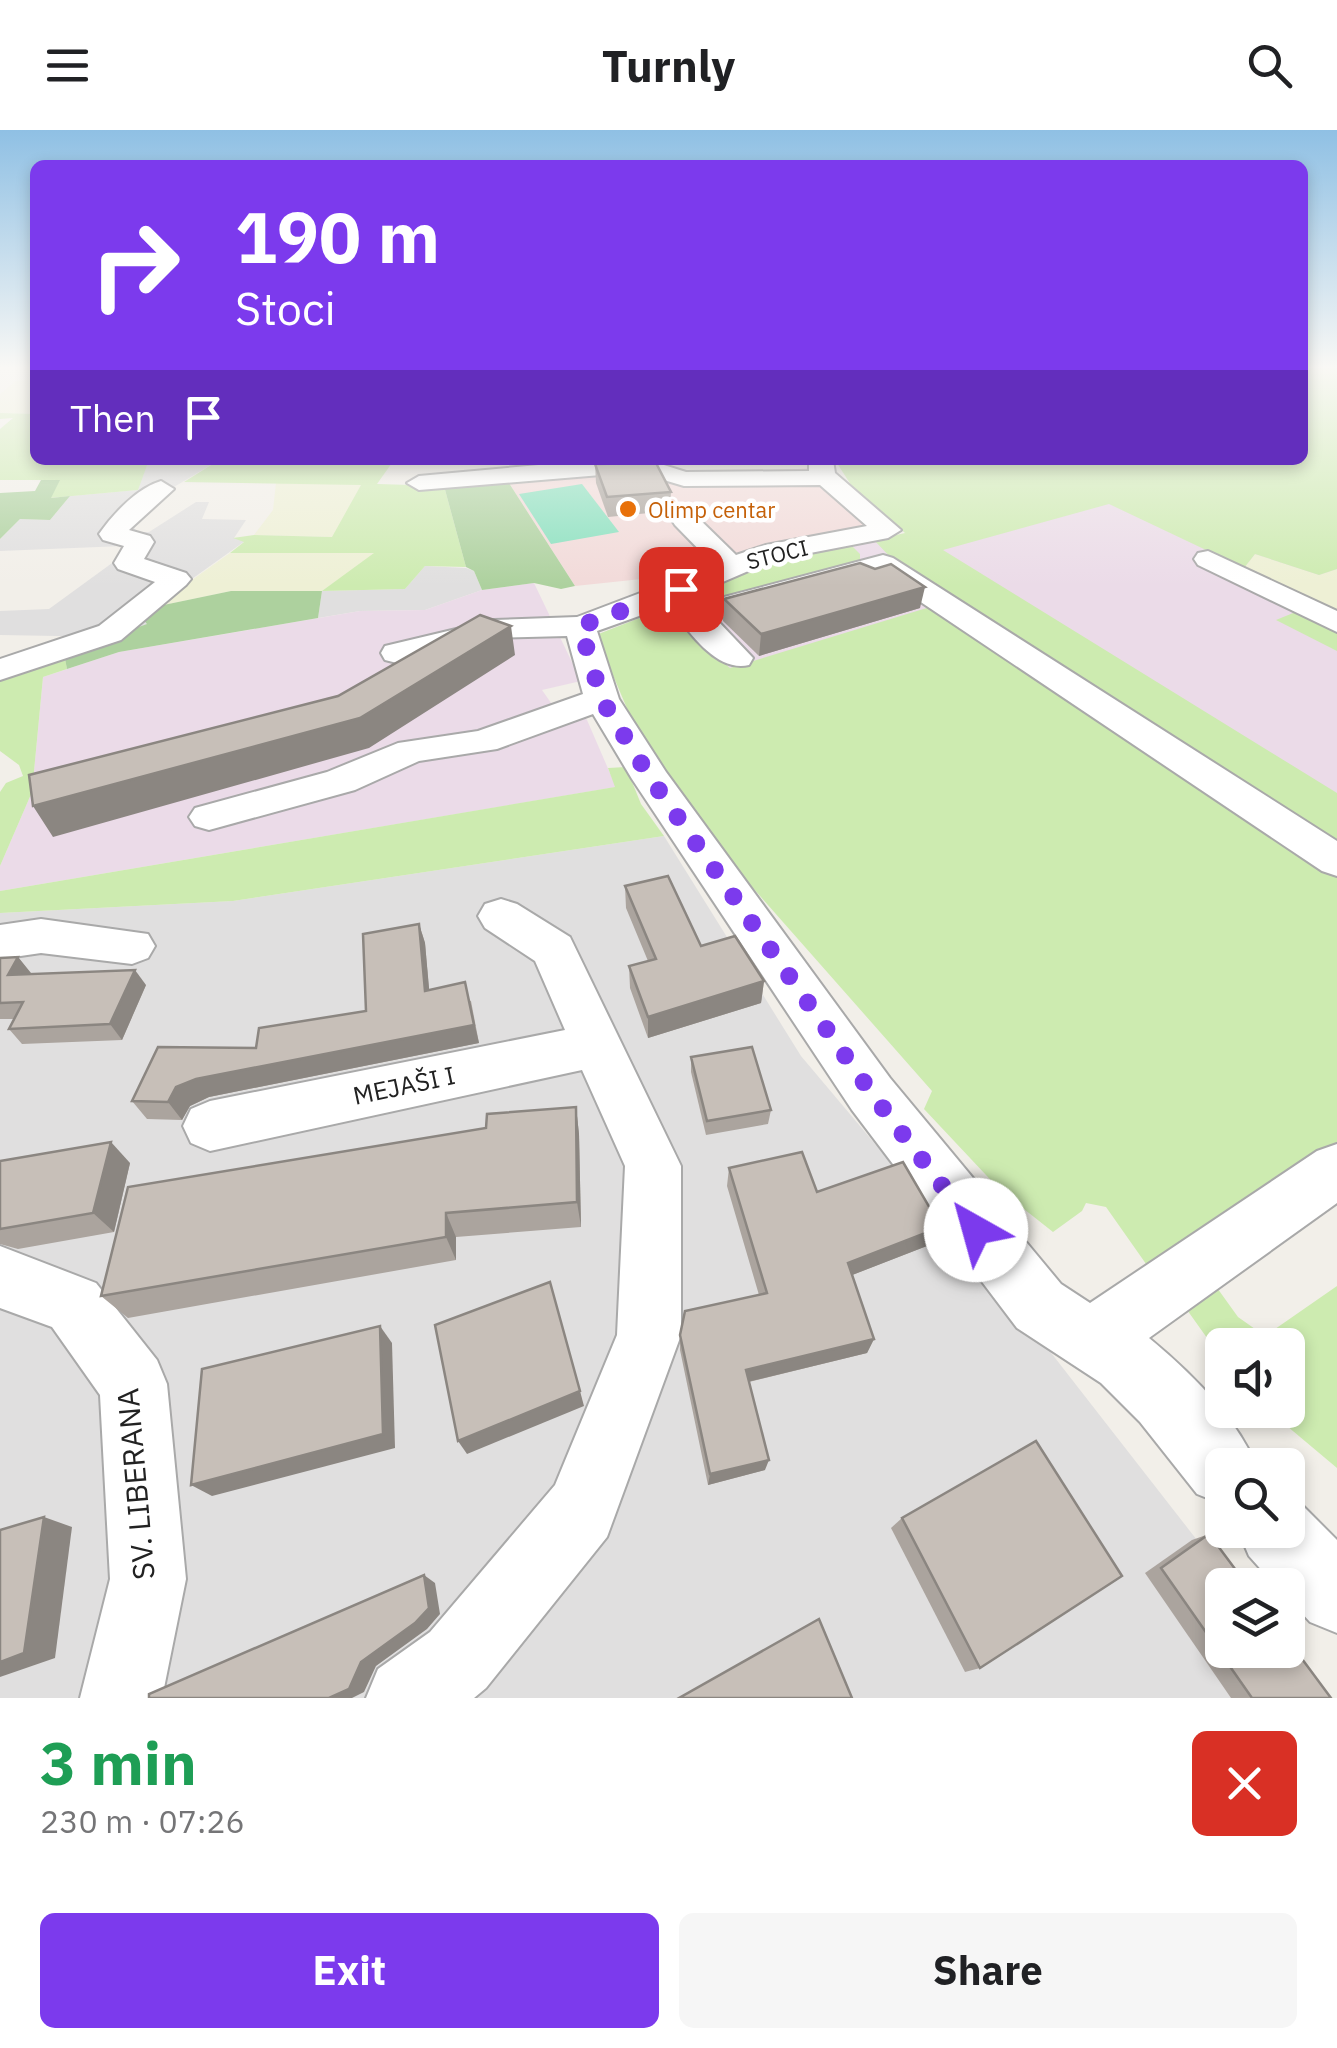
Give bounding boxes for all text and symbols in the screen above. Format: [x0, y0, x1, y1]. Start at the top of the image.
text: Turnly [602, 36, 735, 94]
icon: menu [40, 38, 95, 93]
icon: search [1242, 38, 1297, 93]
text: 190 m [235, 191, 440, 282]
icon: right [70, 200, 200, 330]
text: Stoci [235, 279, 336, 337]
icon: arrive [176, 390, 231, 445]
text: Then [70, 393, 156, 442]
place label: Olimp centar [648, 495, 775, 524]
marker: Olimp centar [617, 498, 639, 520]
street label: STOCI [743, 532, 811, 576]
pin [639, 547, 724, 632]
icon: arrive [654, 562, 709, 617]
street label: MEJAŠI I [350, 1058, 458, 1112]
position arrow [924, 1178, 1028, 1282]
map controls [1205, 1328, 1305, 1668]
button: sound [1205, 1328, 1305, 1428]
street label: SV. LIBERANA [107, 1387, 163, 1581]
button: search [1205, 1448, 1305, 1548]
button: layers [1205, 1568, 1305, 1668]
text: 3 min [40, 1723, 197, 1802]
button: close [1192, 1731, 1297, 1836]
text: 230 m · 07:26 [40, 1800, 245, 1842]
button: Exit [40, 1913, 659, 2028]
button: Share [679, 1913, 1297, 2028]

